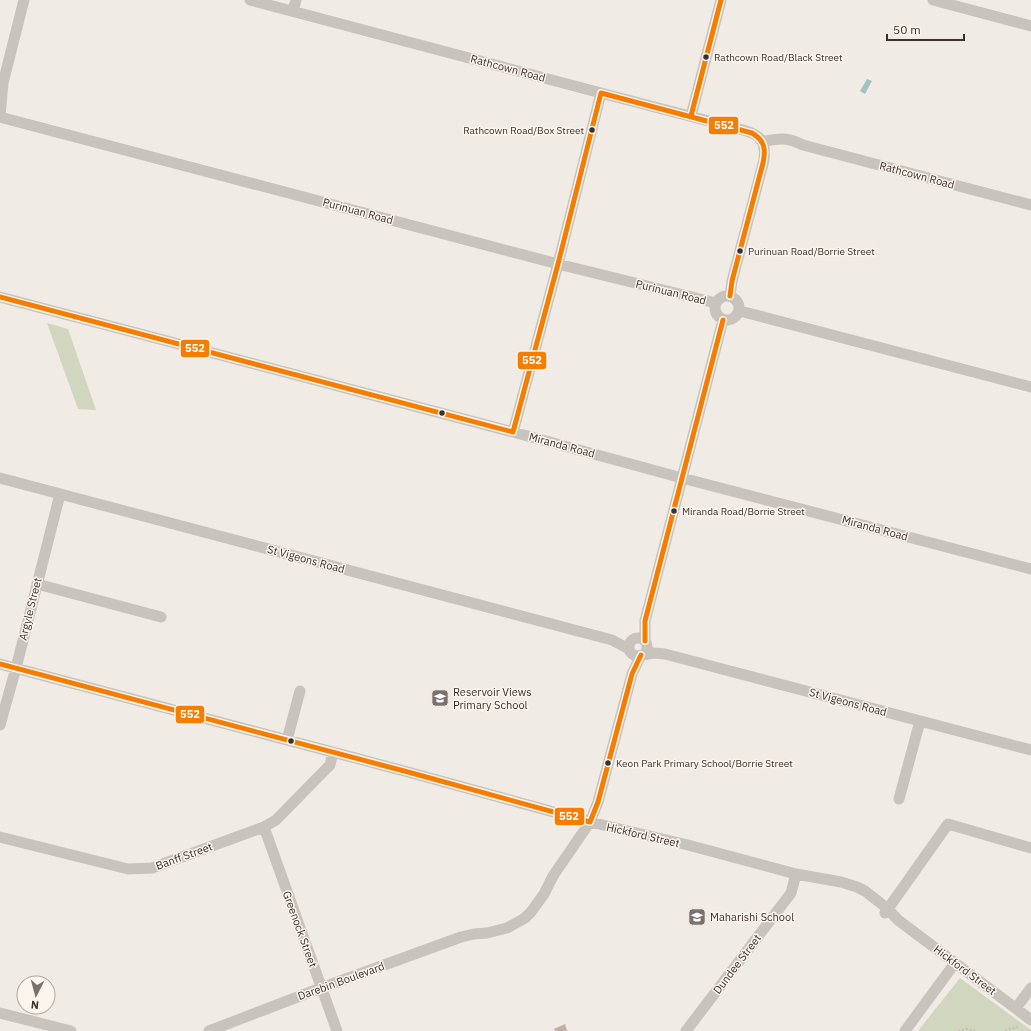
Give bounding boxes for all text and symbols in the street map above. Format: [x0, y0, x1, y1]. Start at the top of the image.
scale bar [887, 16, 964, 42]
text: 50 m [893, 22, 921, 37]
street label: Rathcown Road [469, 51, 547, 85]
place label: Rathcown Road/Black Street [714, 51, 843, 64]
marker: Rathcown Road/Black Street [701, 52, 711, 62]
line badge: 552 [708, 116, 739, 135]
text: 552 [714, 118, 734, 132]
place label: Rathcown Road/Box Street [463, 124, 584, 137]
marker: Rathcown Road/Box Street [587, 125, 597, 135]
street label: Rathcown Road [878, 158, 956, 192]
street label: Purinuan Road [321, 195, 395, 227]
place label: Purinuan Road/Borrie Street [748, 245, 875, 258]
marker: Purinuan Road/Borrie Street [735, 246, 745, 256]
street label: Purinuan Road [634, 276, 708, 308]
line badge: 552 [180, 339, 210, 358]
text: 552 [185, 341, 205, 355]
line badge: 552 [517, 351, 547, 370]
text: 552 [522, 353, 542, 367]
unlabelled marker [437, 408, 447, 418]
street label: Miranda Road [527, 429, 597, 461]
place label: Miranda Road/Borrie Street [682, 505, 805, 518]
marker: Miranda Road/Borrie Street [669, 506, 679, 516]
street label: Miranda Road [840, 512, 910, 544]
street label: St Vigeons Road [266, 542, 346, 576]
street label: Argyle Street [15, 576, 45, 642]
place label: Reservoir Views Primary School [453, 685, 532, 712]
street label: St Vigeons Road [808, 685, 888, 719]
school or university icon: Reservoir Views Primary School [430, 688, 450, 708]
line badge: 552 [175, 705, 205, 724]
text: 552 [180, 707, 200, 721]
unlabelled marker [286, 736, 296, 746]
place label: Keon Park Primary School/Borrie Street [616, 757, 793, 770]
marker: Keon Park Primary School/Borrie Street [603, 758, 613, 768]
line badge: 552 [554, 807, 585, 826]
text: 552 [559, 809, 579, 823]
street label: Hickford Street [605, 820, 681, 850]
street label: Banff Street [154, 839, 214, 873]
street label: Greenock Street [280, 889, 320, 969]
school or university icon: Maharishi School [687, 907, 707, 927]
place label: Maharishi School [710, 910, 794, 924]
street label: Dundee Street [710, 931, 764, 997]
street label: Hickford Street [931, 942, 999, 998]
street label: Darebin Boulevard [296, 959, 386, 1003]
north arrow [16, 975, 56, 1015]
text: N [30, 998, 40, 1012]

